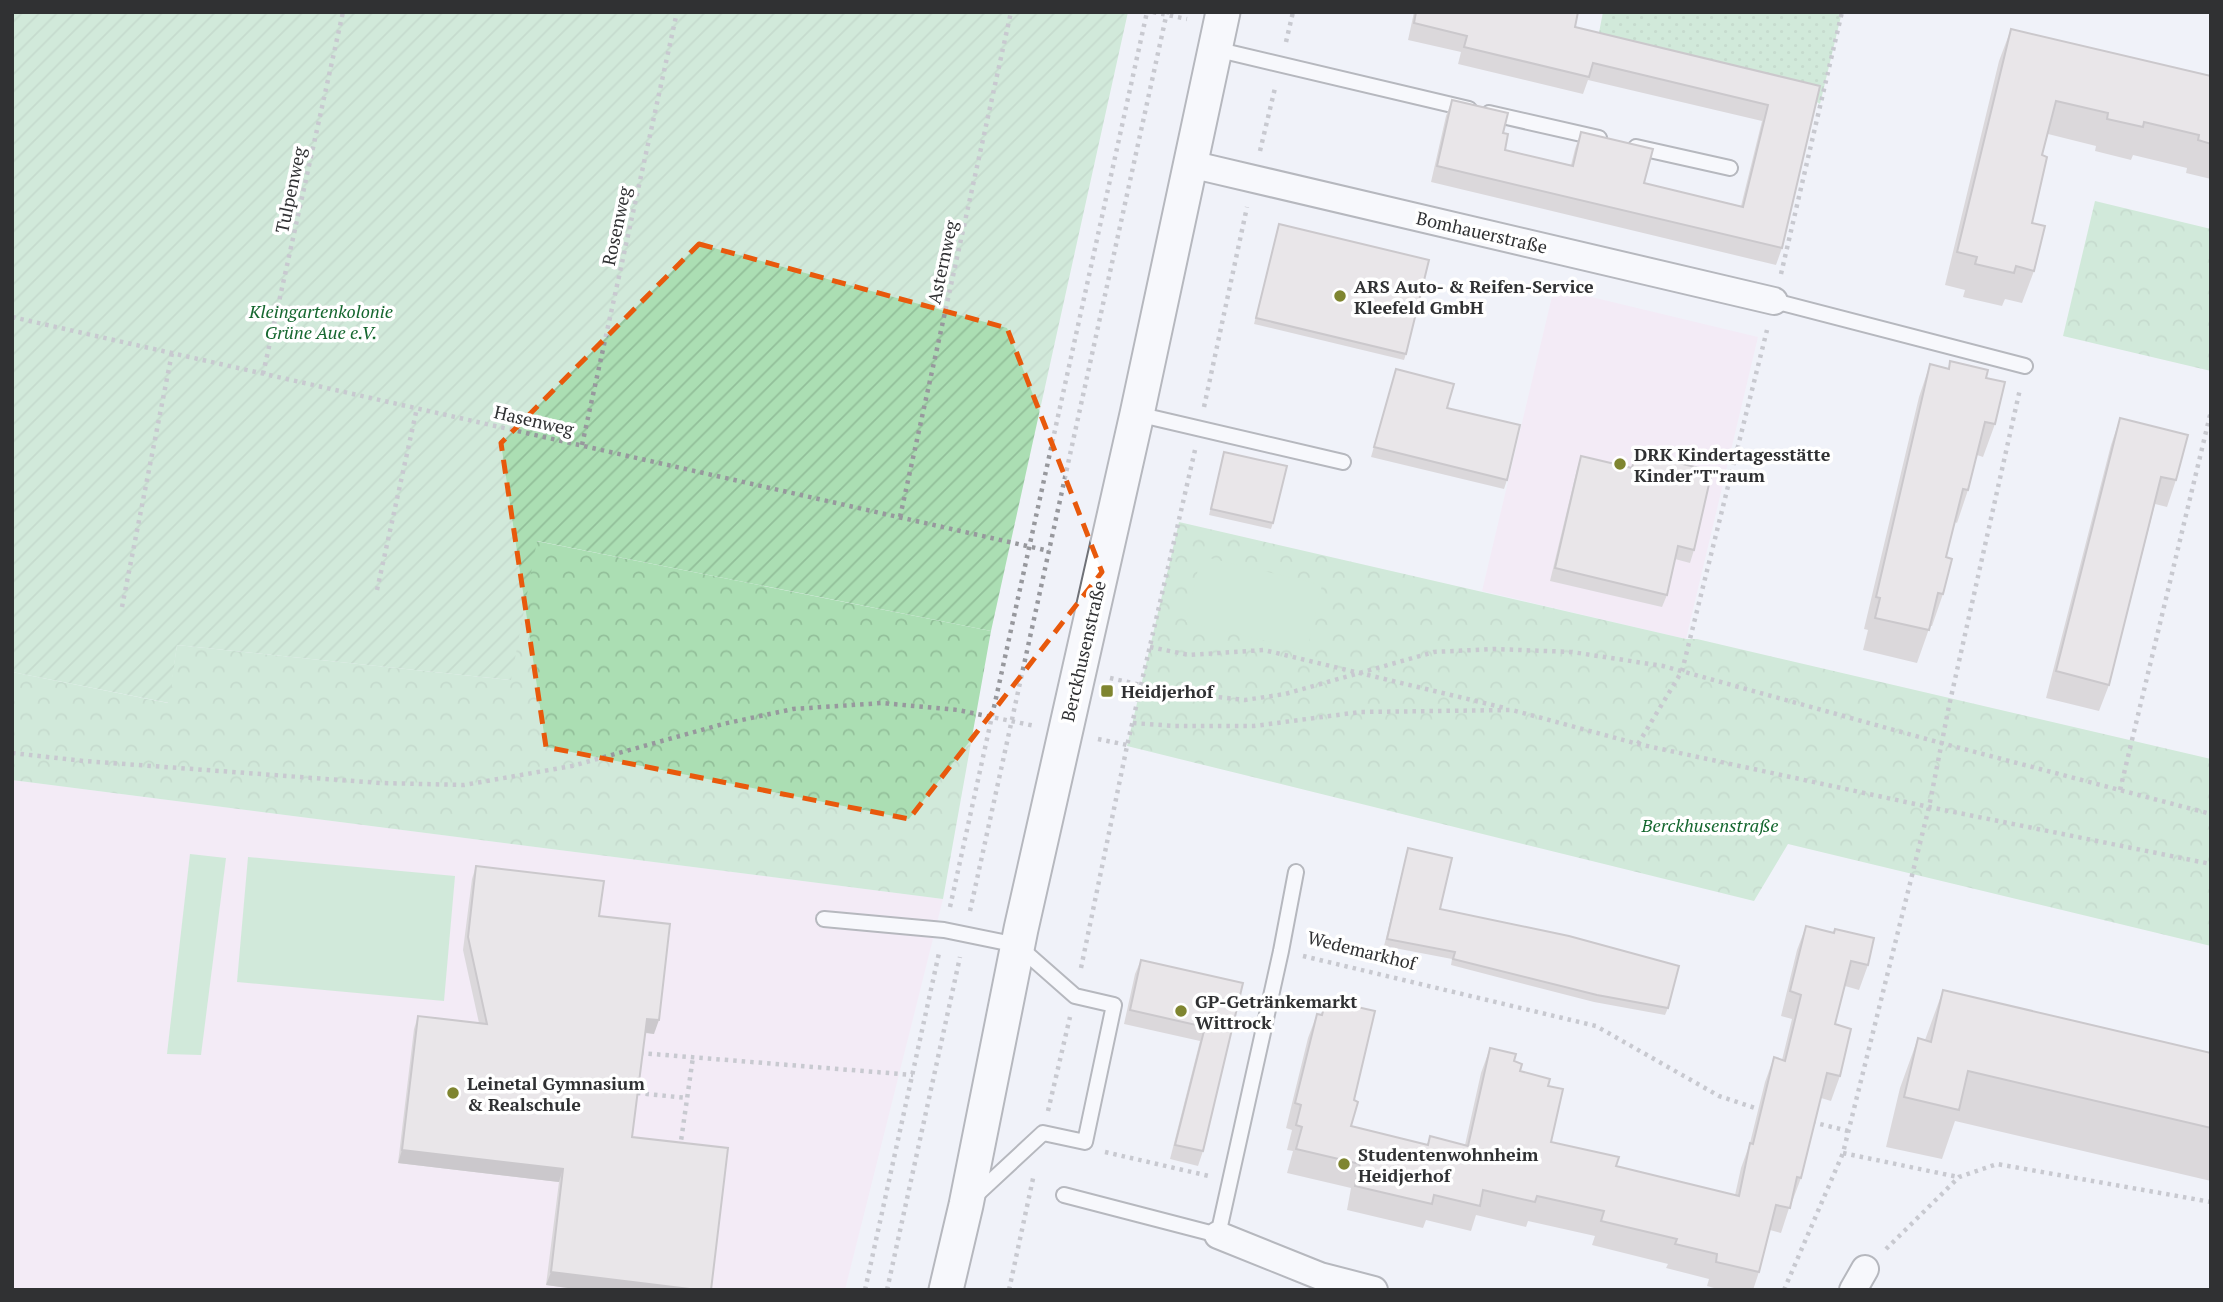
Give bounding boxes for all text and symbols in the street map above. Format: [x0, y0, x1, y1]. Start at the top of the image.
street label: Tulpenweg [269, 144, 311, 235]
street label: Rosenweg [596, 184, 636, 268]
street label: Bomhauerstraße [1414, 205, 1550, 259]
street label: Asternweg [921, 217, 963, 306]
place label: ARS Auto- & Reifen-Service Kleefeld GmbH [1354, 274, 1594, 319]
marker: ARS Auto- & Reifen-Service Kleefeld GmbH [1332, 288, 1348, 304]
park label: Kleingartenkolonie Grüne Aue e.V. [248, 299, 393, 344]
street label: Hasenweg [492, 399, 577, 441]
place label: DRK Kindertagesstätte Kinder"T"raum [1634, 442, 1831, 487]
marker: DRK Kindertagesstätte Kinder"T"raum [1612, 456, 1628, 472]
street label: Berckhusenstraße [1055, 578, 1111, 724]
place label: Heidjerhof [1121, 679, 1215, 703]
marker: Heidjerhof [1099, 683, 1115, 699]
park label: Berckhusenstraße [1641, 813, 1778, 837]
street label: Wedemarkhof [1305, 925, 1421, 976]
place label: GP-Getränkemarkt Wittrock [1195, 989, 1357, 1034]
marker: GP-Getränkemarkt Wittrock [1173, 1003, 1189, 1019]
place label: Leinetal Gymnasium & Realschule [467, 1071, 645, 1116]
marker: Leinetal Gymnasium & Realschule [445, 1085, 461, 1101]
place label: Studentenwohnheim Heidjerhof [1358, 1142, 1539, 1187]
marker: Studentenwohnheim Heidjerhof [1336, 1156, 1352, 1172]

